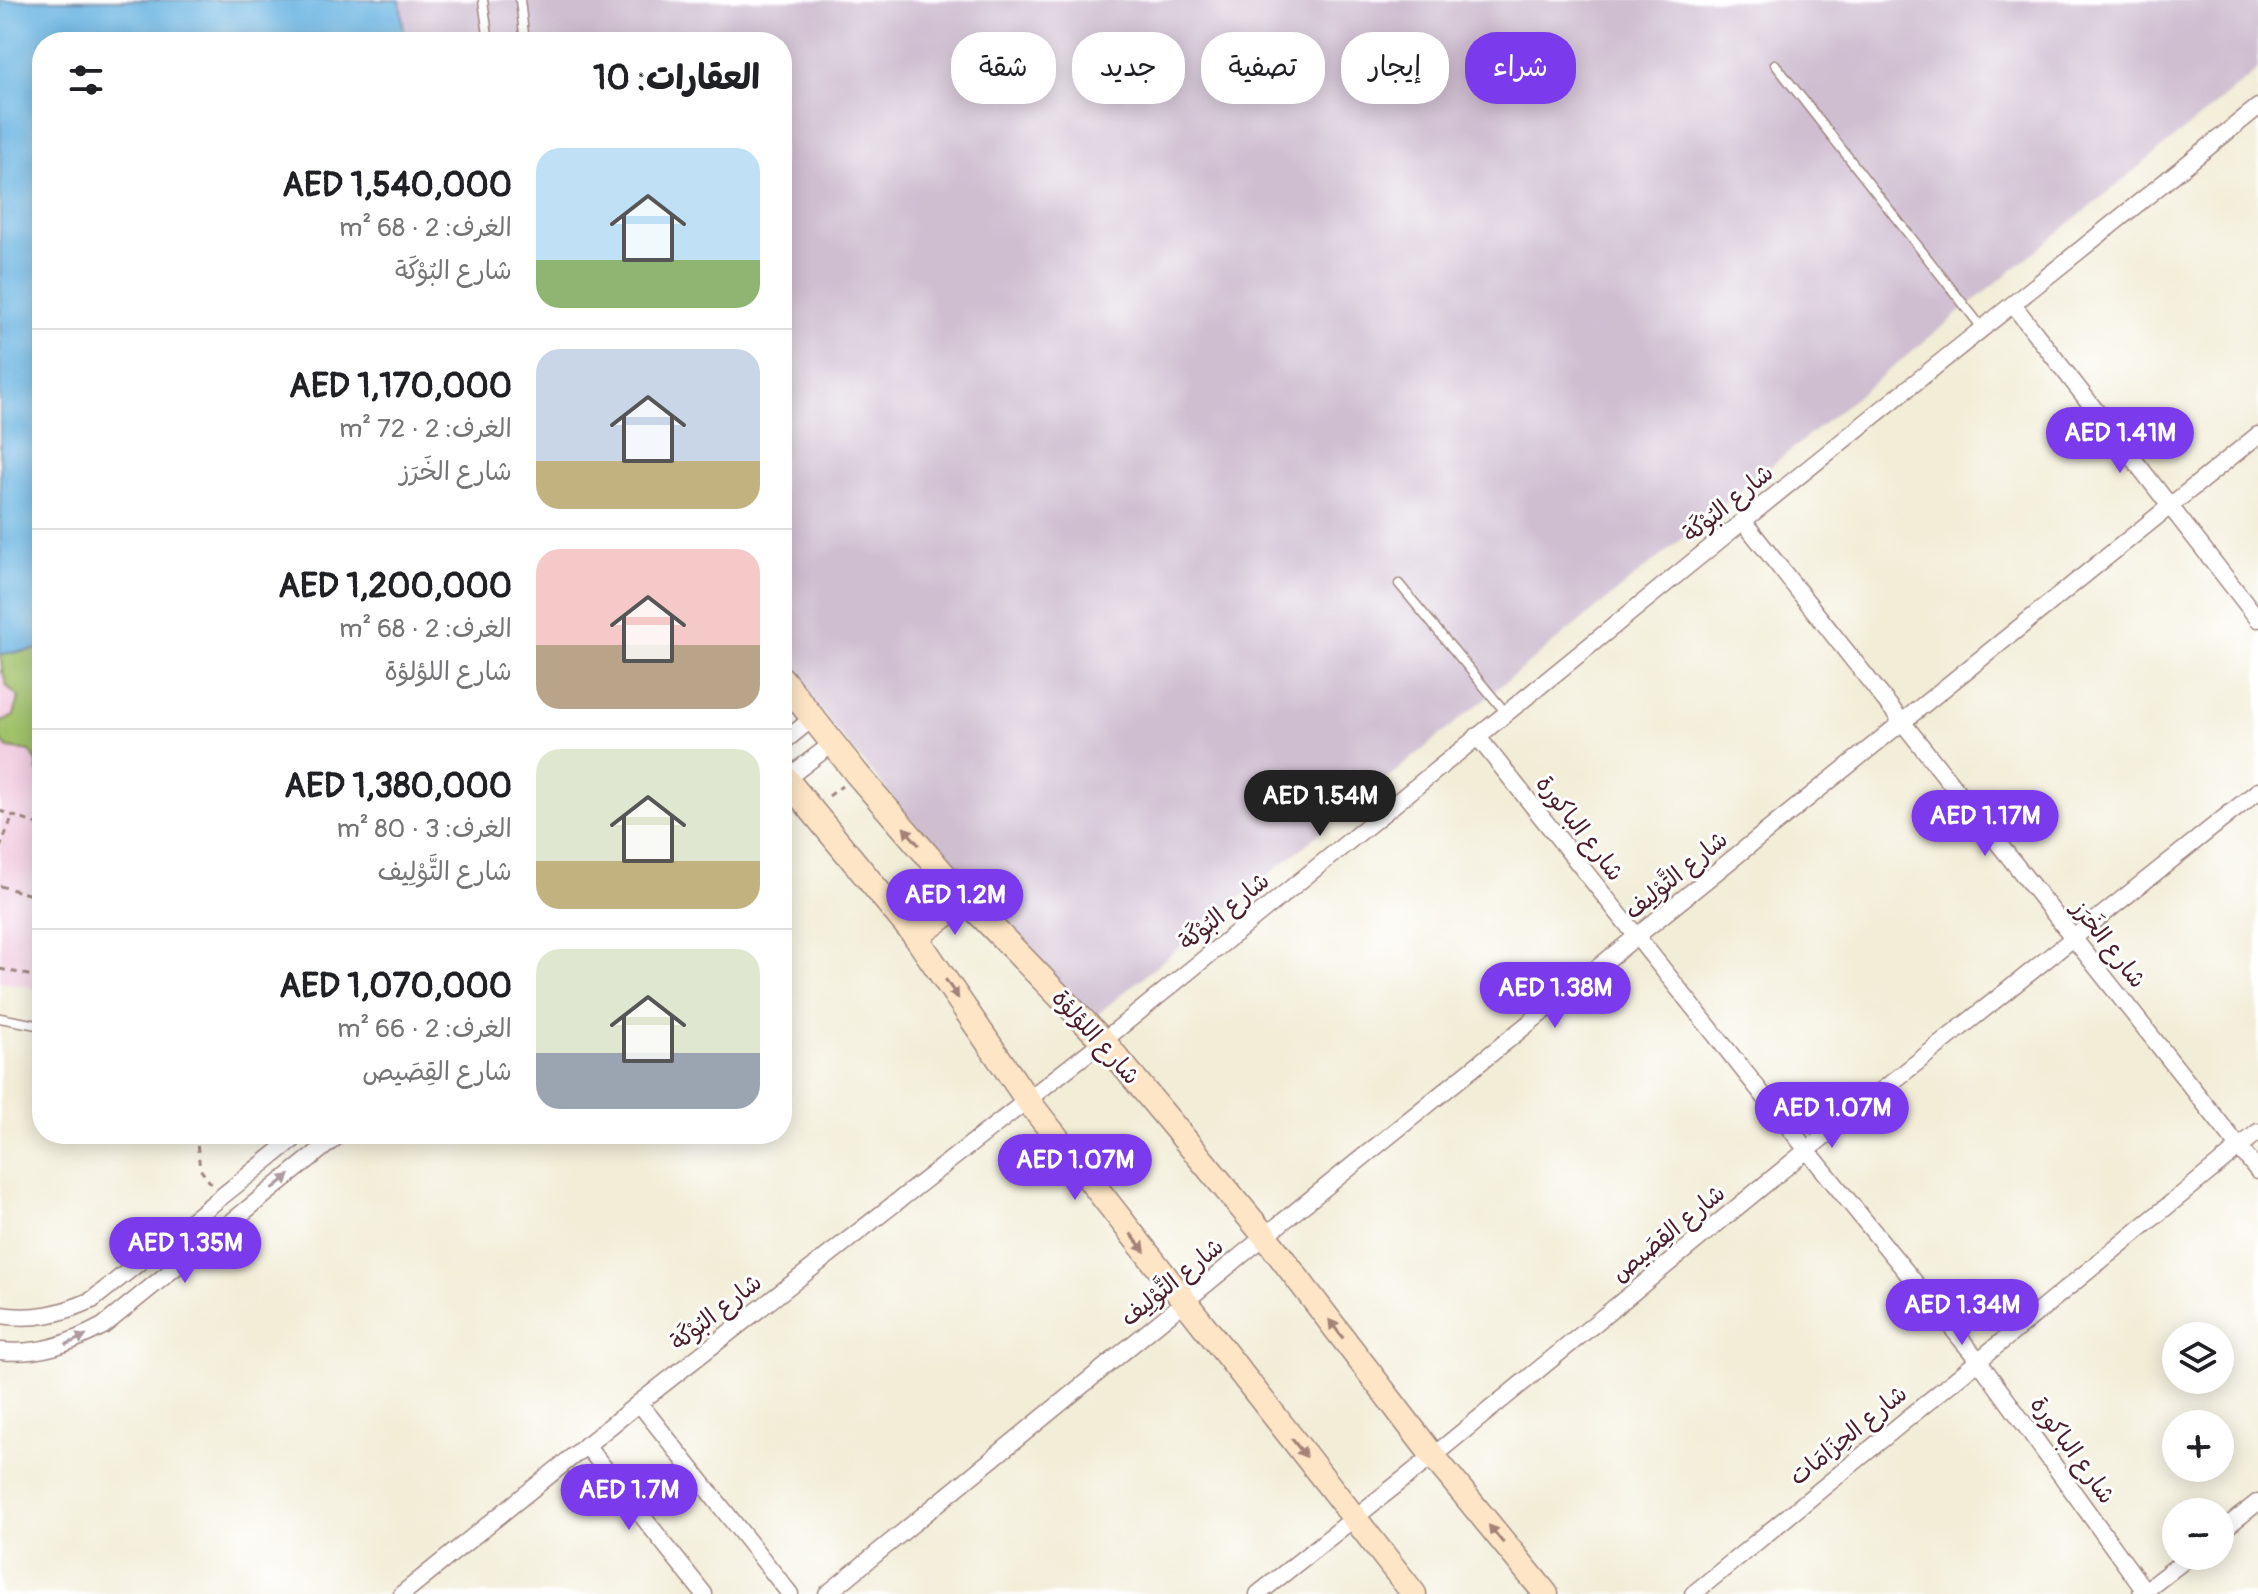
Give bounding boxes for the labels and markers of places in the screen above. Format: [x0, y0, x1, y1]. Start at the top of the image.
pin: AED 1.41M [2028, 407, 2212, 475]
pin: AED 1.54M [1228, 770, 1412, 838]
pin: AED 1.17M [1893, 790, 2077, 858]
pin: AED 1.2M [872, 869, 1038, 937]
pin: AED 1.38M [1463, 962, 1647, 1030]
pin: AED 1.07M [1740, 1082, 1924, 1150]
pin: AED 1.07M [983, 1134, 1167, 1202]
pin: AED 1.35M [93, 1217, 277, 1285]
pin: AED 1.34M [1870, 1279, 2054, 1347]
pin: AED 1.7M [546, 1464, 712, 1532]

